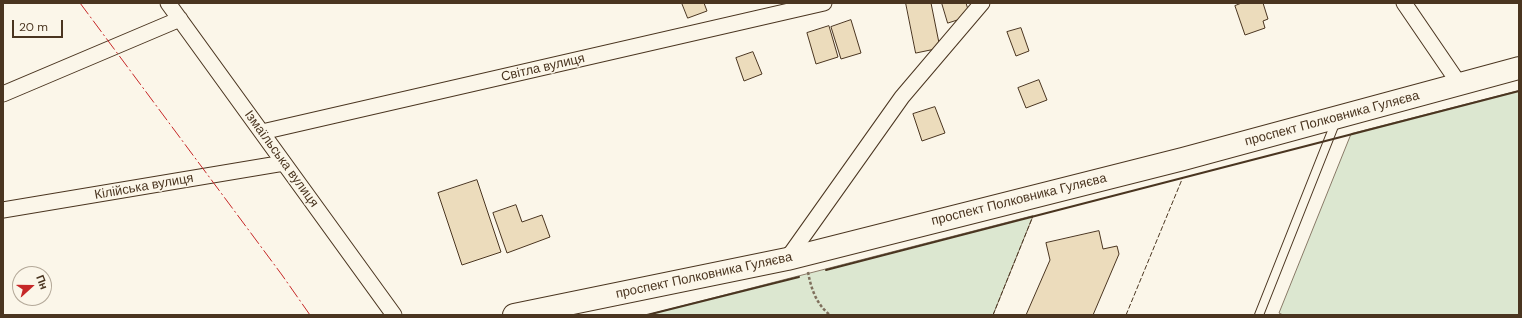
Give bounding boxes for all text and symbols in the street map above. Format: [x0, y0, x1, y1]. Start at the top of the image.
scale bar [14, 12, 65, 38]
text: 20 m [19, 19, 48, 35]
street label: Світла вулиця [500, 51, 586, 85]
street label: проспект Полковника Гуляєва [1243, 88, 1421, 150]
street label: Ізмаїльська вулиця [241, 108, 321, 210]
street label: Кілійська вулиця [93, 171, 195, 203]
street label: проспект Полковника Гуляєва [930, 171, 1108, 229]
street label: проспект Полковника Гуляєва [614, 250, 794, 302]
north arrow [12, 266, 52, 306]
text: Пн [33, 273, 51, 291]

